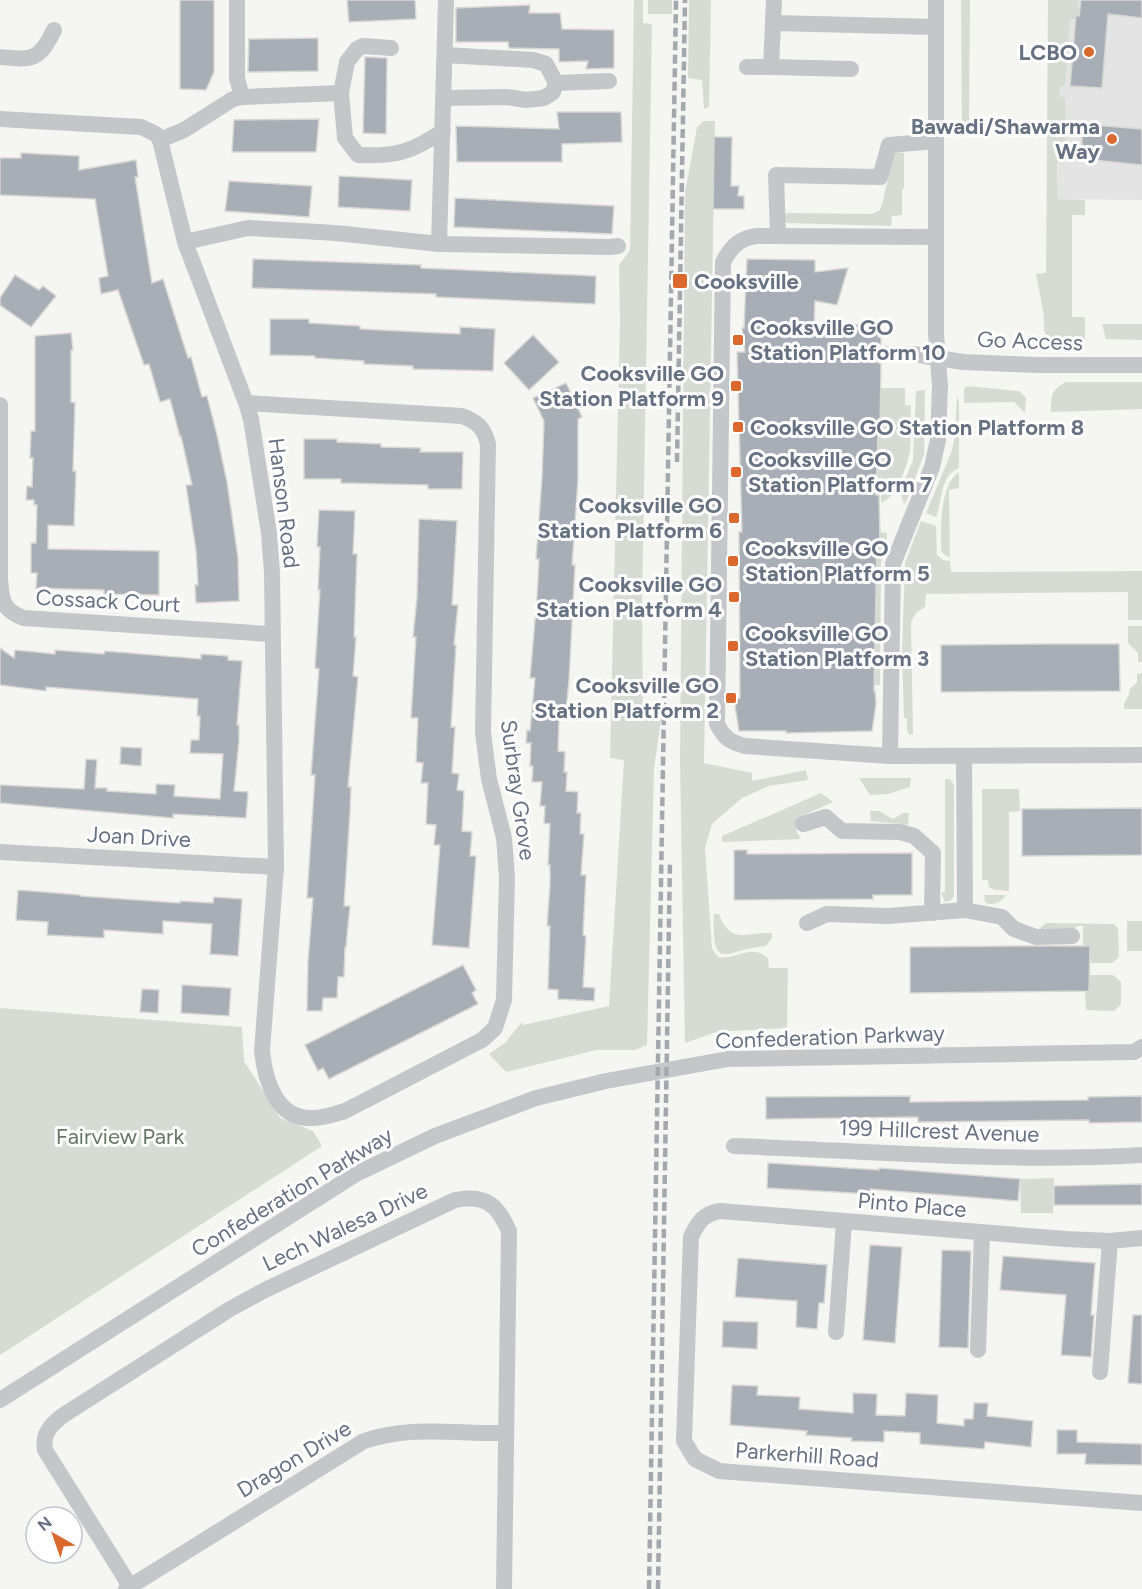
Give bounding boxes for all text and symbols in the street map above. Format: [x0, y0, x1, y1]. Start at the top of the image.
place label: LCBO [1018, 39, 1077, 66]
marker: LCBO [1082, 45, 1096, 59]
place label: Bawadi/Shawarma Way [911, 113, 1100, 165]
marker: Bawadi/Shawarma Way [1105, 132, 1119, 146]
place label: Cooksville [694, 268, 799, 295]
marker: Cooksville [671, 272, 689, 290]
place label: Cooksville GO Station Platform 10 [750, 314, 946, 366]
street label: Go Access [977, 326, 1083, 356]
marker: Cooksville GO Station Platform 10 [731, 333, 745, 347]
place label: Cooksville GO Station Platform 9 [539, 360, 724, 412]
marker: Cooksville GO Station Platform 9 [729, 379, 743, 393]
place label: Cooksville GO Station Platform 8 [750, 414, 1084, 441]
marker: Cooksville GO Station Platform 8 [731, 420, 745, 434]
street label: Hanson Road [263, 436, 305, 570]
place label: Cooksville GO Station Platform 7 [748, 446, 932, 498]
marker: Cooksville GO Station Platform 7 [729, 465, 743, 479]
place label: Cooksville GO Station Platform 6 [537, 492, 722, 544]
marker: Cooksville GO Station Platform 6 [727, 511, 741, 525]
place label: Cooksville GO Station Platform 5 [745, 535, 930, 587]
marker: Cooksville GO Station Platform 5 [726, 554, 740, 568]
place label: Cooksville GO Station Platform 4 [536, 571, 722, 623]
street label: Cossack Court [35, 584, 181, 618]
marker: Cooksville GO Station Platform 4 [727, 590, 741, 604]
place label: Cooksville GO Station Platform 3 [745, 620, 929, 672]
marker: Cooksville GO Station Platform 3 [726, 639, 740, 653]
place label: Cooksville GO Station Platform 2 [534, 672, 719, 724]
marker: Cooksville GO Station Platform 2 [724, 691, 738, 705]
street label: Surbray Grove [495, 718, 541, 862]
street label: Joan Drive [86, 821, 192, 853]
street label: Confederation Parkway [715, 1019, 946, 1055]
street label: 199 Hillcrest Avenue [838, 1114, 1040, 1148]
street label: Confederation Parkway [187, 1121, 398, 1263]
park label: Fairview Park [56, 1123, 185, 1150]
street label: Lech Walesa Drive [258, 1177, 432, 1277]
street label: Pinto Place [856, 1187, 968, 1223]
street label: Dragon Drive [232, 1414, 356, 1504]
street label: Parkerhill Road [734, 1437, 880, 1473]
north arrow [24, 1505, 84, 1565]
text: N [34, 1513, 56, 1535]

